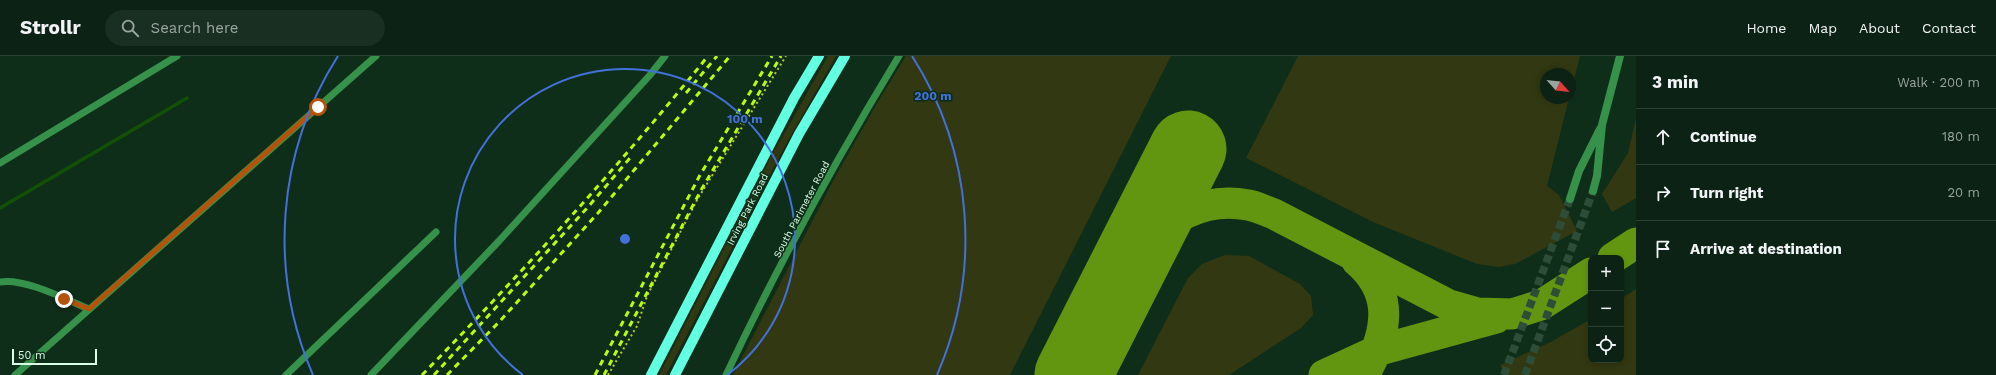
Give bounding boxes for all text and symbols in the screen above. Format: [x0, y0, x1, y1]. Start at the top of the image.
search box [105, 10, 385, 46]
text: Strollr [20, 16, 81, 39]
icon: search [119, 17, 141, 39]
text: Search here [151, 19, 239, 37]
text: Home [1746, 20, 1786, 36]
text: Map [1808, 20, 1837, 36]
text: About [1859, 20, 1900, 36]
text: Contact [1922, 20, 1976, 36]
north arrow [1540, 68, 1576, 104]
text: 3 min [1652, 72, 1698, 92]
text: Walk · 200 m [1897, 75, 1980, 90]
text: 200 m [914, 89, 952, 103]
route start [309, 98, 327, 116]
text: 100 m [727, 112, 763, 126]
icon: ahead [1652, 126, 1674, 148]
text: Continue [1690, 128, 1757, 146]
text: 180 m [1942, 129, 1980, 144]
street label: South Parimeter Road [771, 159, 832, 259]
street label: Irving Park Road [725, 172, 770, 247]
icon: right [1652, 182, 1674, 204]
text: Turn right [1690, 184, 1763, 202]
text: 20 m [1948, 185, 1980, 200]
centre of rings [618, 232, 632, 246]
icon: arrive [1652, 238, 1674, 260]
text: Arrive at destination [1690, 240, 1842, 258]
map controls [1588, 255, 1624, 363]
button: + [1588, 255, 1624, 291]
route end [55, 290, 73, 308]
button: − [1588, 291, 1624, 327]
button: locate [1588, 327, 1624, 363]
scale bar [12, 347, 97, 366]
text: 50 m [18, 349, 45, 362]

